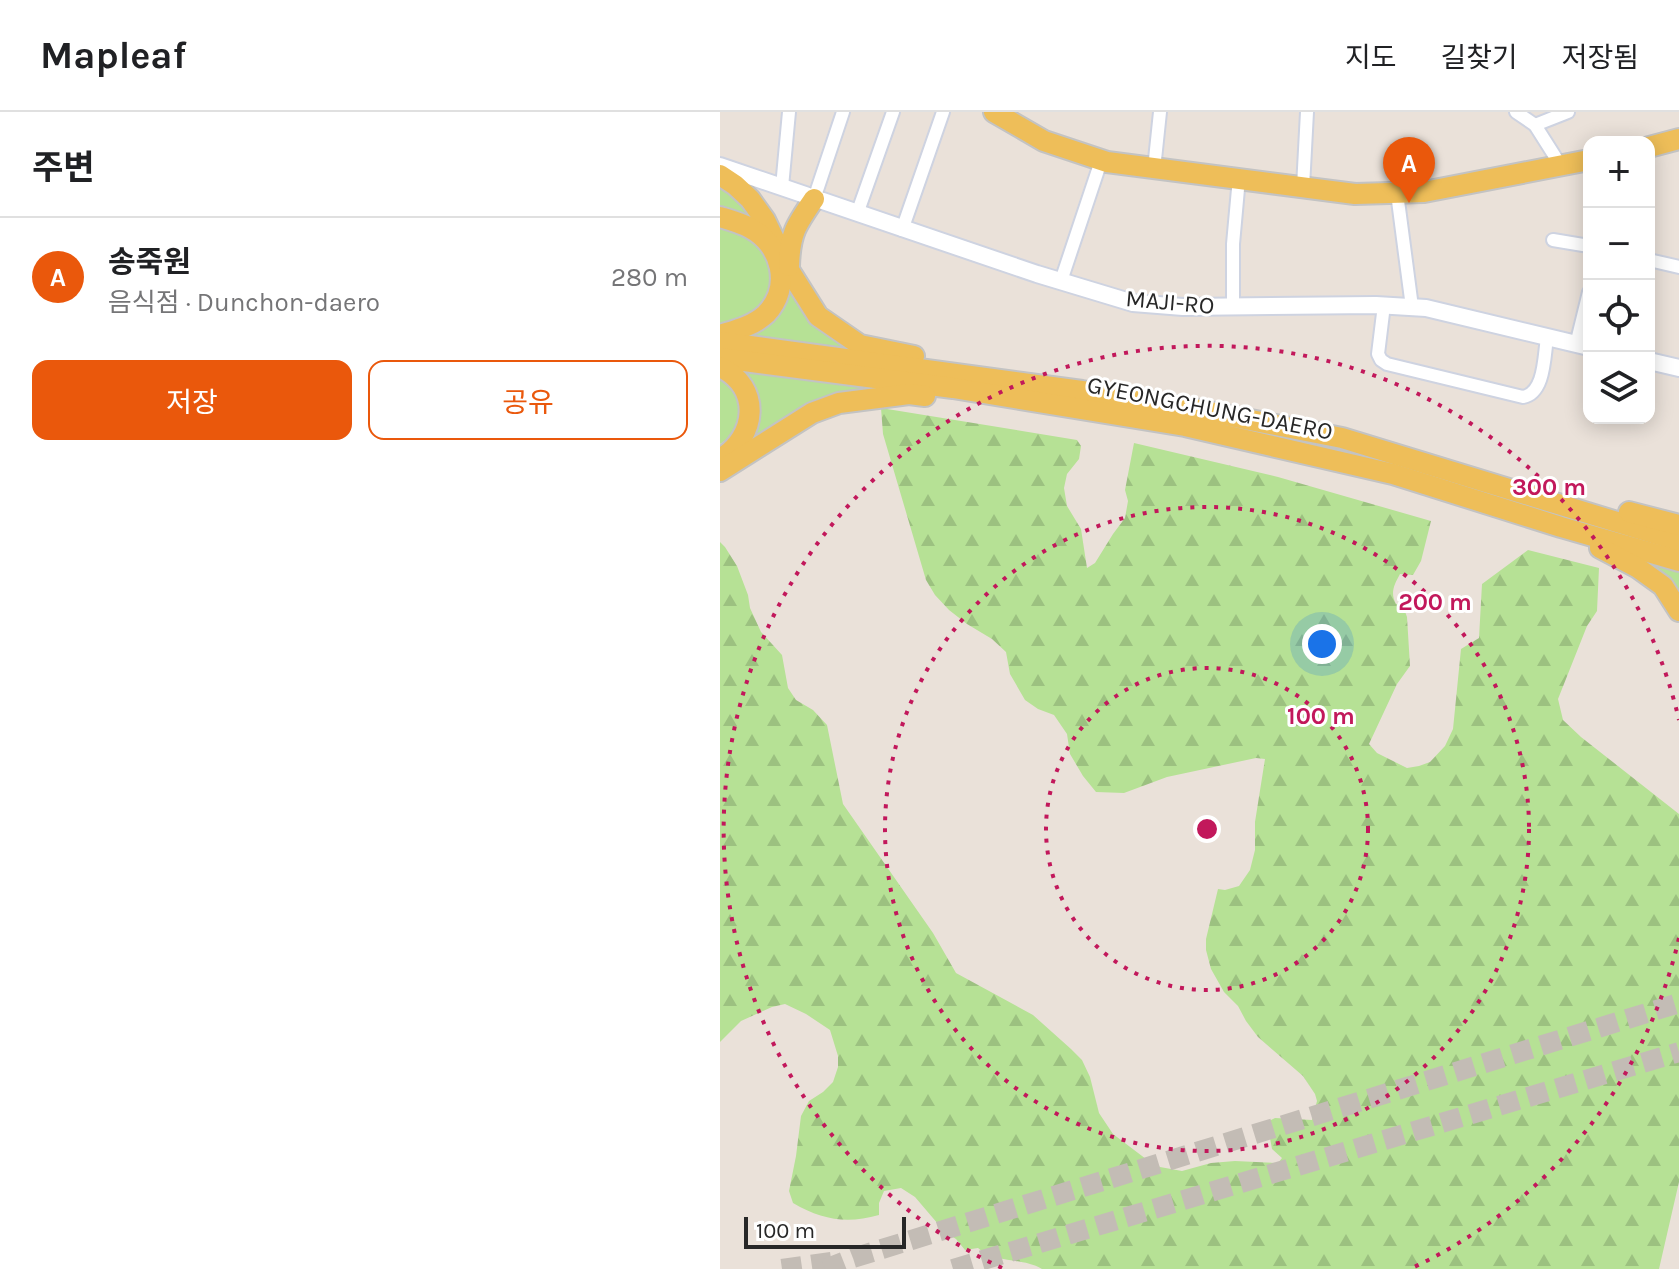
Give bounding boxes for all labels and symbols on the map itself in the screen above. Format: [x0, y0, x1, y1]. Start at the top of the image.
pin: A [1383, 137, 1435, 203]
street label: MAJI-RO [1124, 284, 1216, 320]
street label: GYEONGCHUNG-DAERO [1085, 370, 1335, 446]
text: 300 m [1512, 473, 1586, 501]
text: 200 m [1398, 588, 1472, 616]
your location [1302, 624, 1342, 664]
text: 100 m [1287, 702, 1355, 730]
centre of rings [1193, 815, 1221, 843]
scale bar [744, 1213, 906, 1249]

